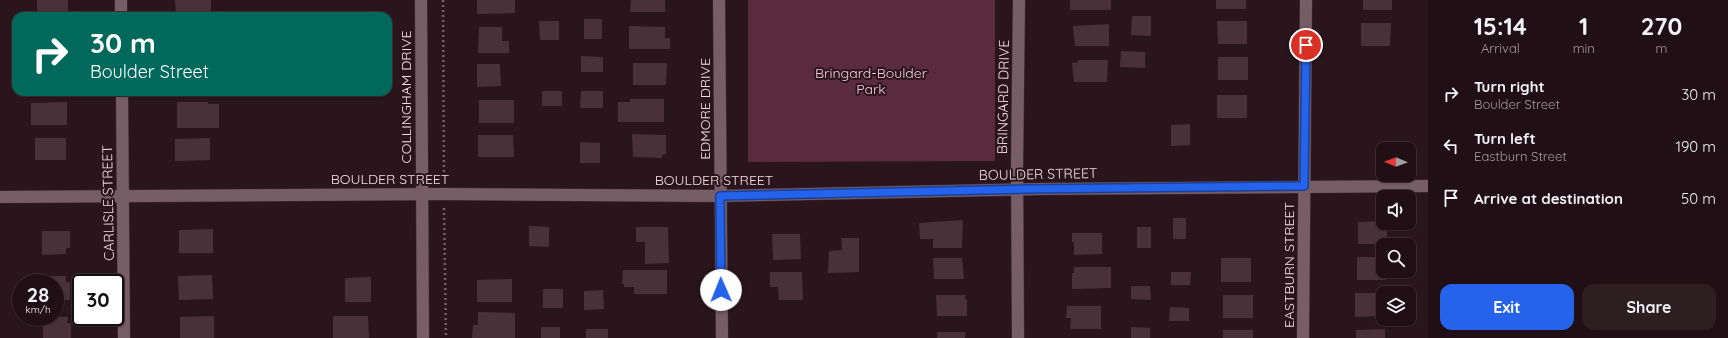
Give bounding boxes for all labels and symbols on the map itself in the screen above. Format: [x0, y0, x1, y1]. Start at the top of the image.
pin [1289, 28, 1323, 62]
street label: COLLINGHAM DRIVE [397, 30, 415, 163]
street label: BRINGARD DRIVE [993, 40, 1013, 154]
street label: EDMORE DRIVE [696, 58, 714, 160]
park label: Bringard-Boulder Park [815, 64, 928, 98]
north arrow [1376, 142, 1416, 182]
street label: CARLISLE STREET [98, 145, 118, 261]
street label: BOULDER STREET [979, 164, 1097, 184]
street label: BOULDER STREET [331, 170, 449, 188]
street label: BOULDER STREET [655, 171, 773, 189]
street label: EASTBURN STREET [1280, 202, 1298, 328]
position arrow [700, 269, 742, 311]
speed limit sign: 30 [72, 274, 124, 326]

